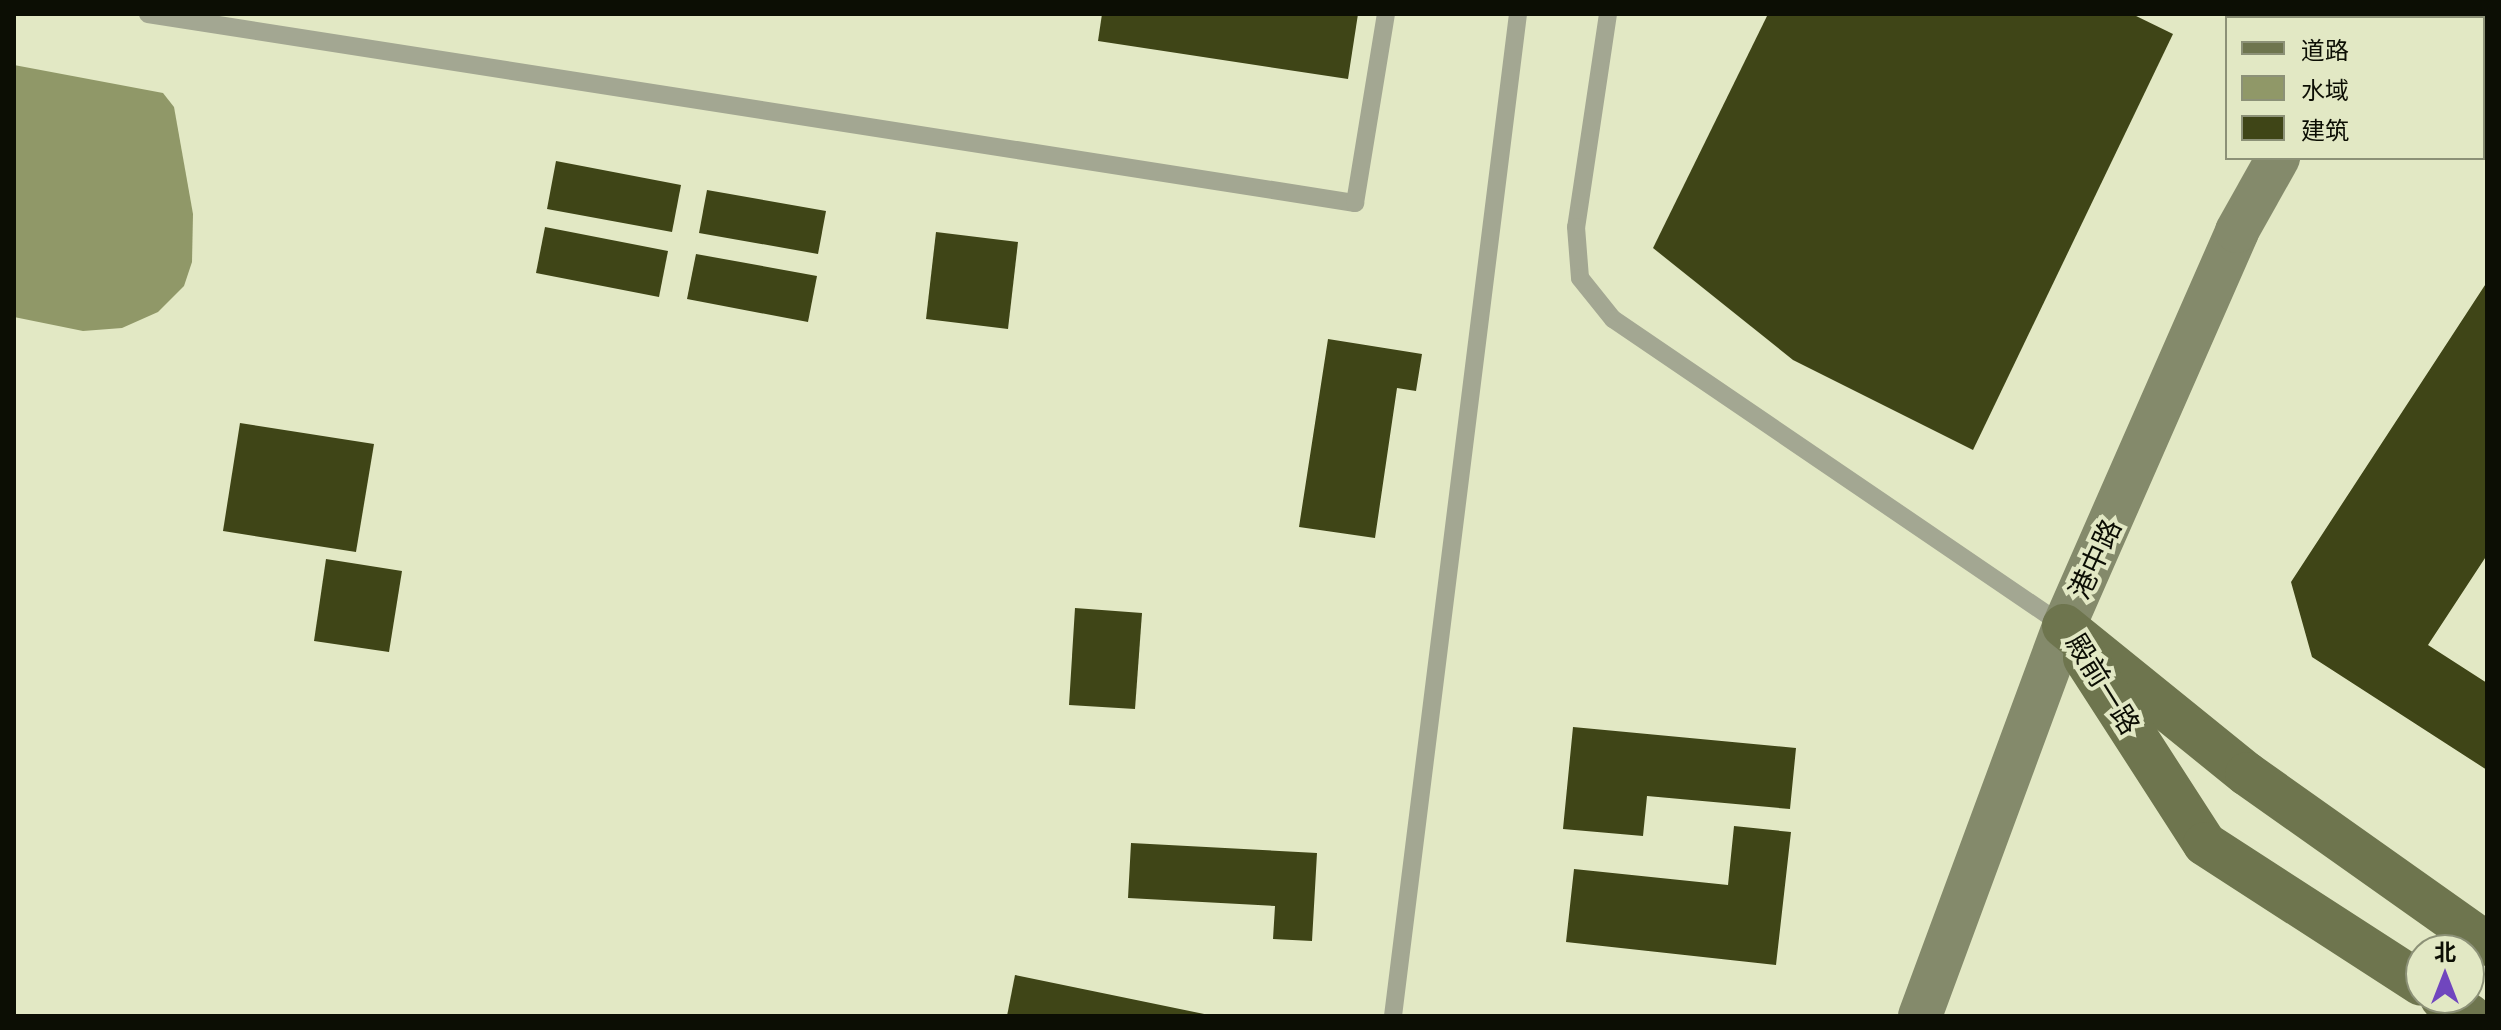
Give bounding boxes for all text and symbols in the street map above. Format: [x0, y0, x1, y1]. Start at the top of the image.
legend [2225, 16, 2485, 160]
text: 道路 [2301, 36, 2349, 65]
text: 水域 [2301, 76, 2349, 105]
text: 建筑 [2301, 116, 2349, 145]
street label: 港中路 [2062, 514, 2128, 604]
street label: 殿前一路 [2059, 628, 2147, 740]
north arrow [2405, 934, 2485, 1014]
text: 北 [2434, 939, 2456, 965]

